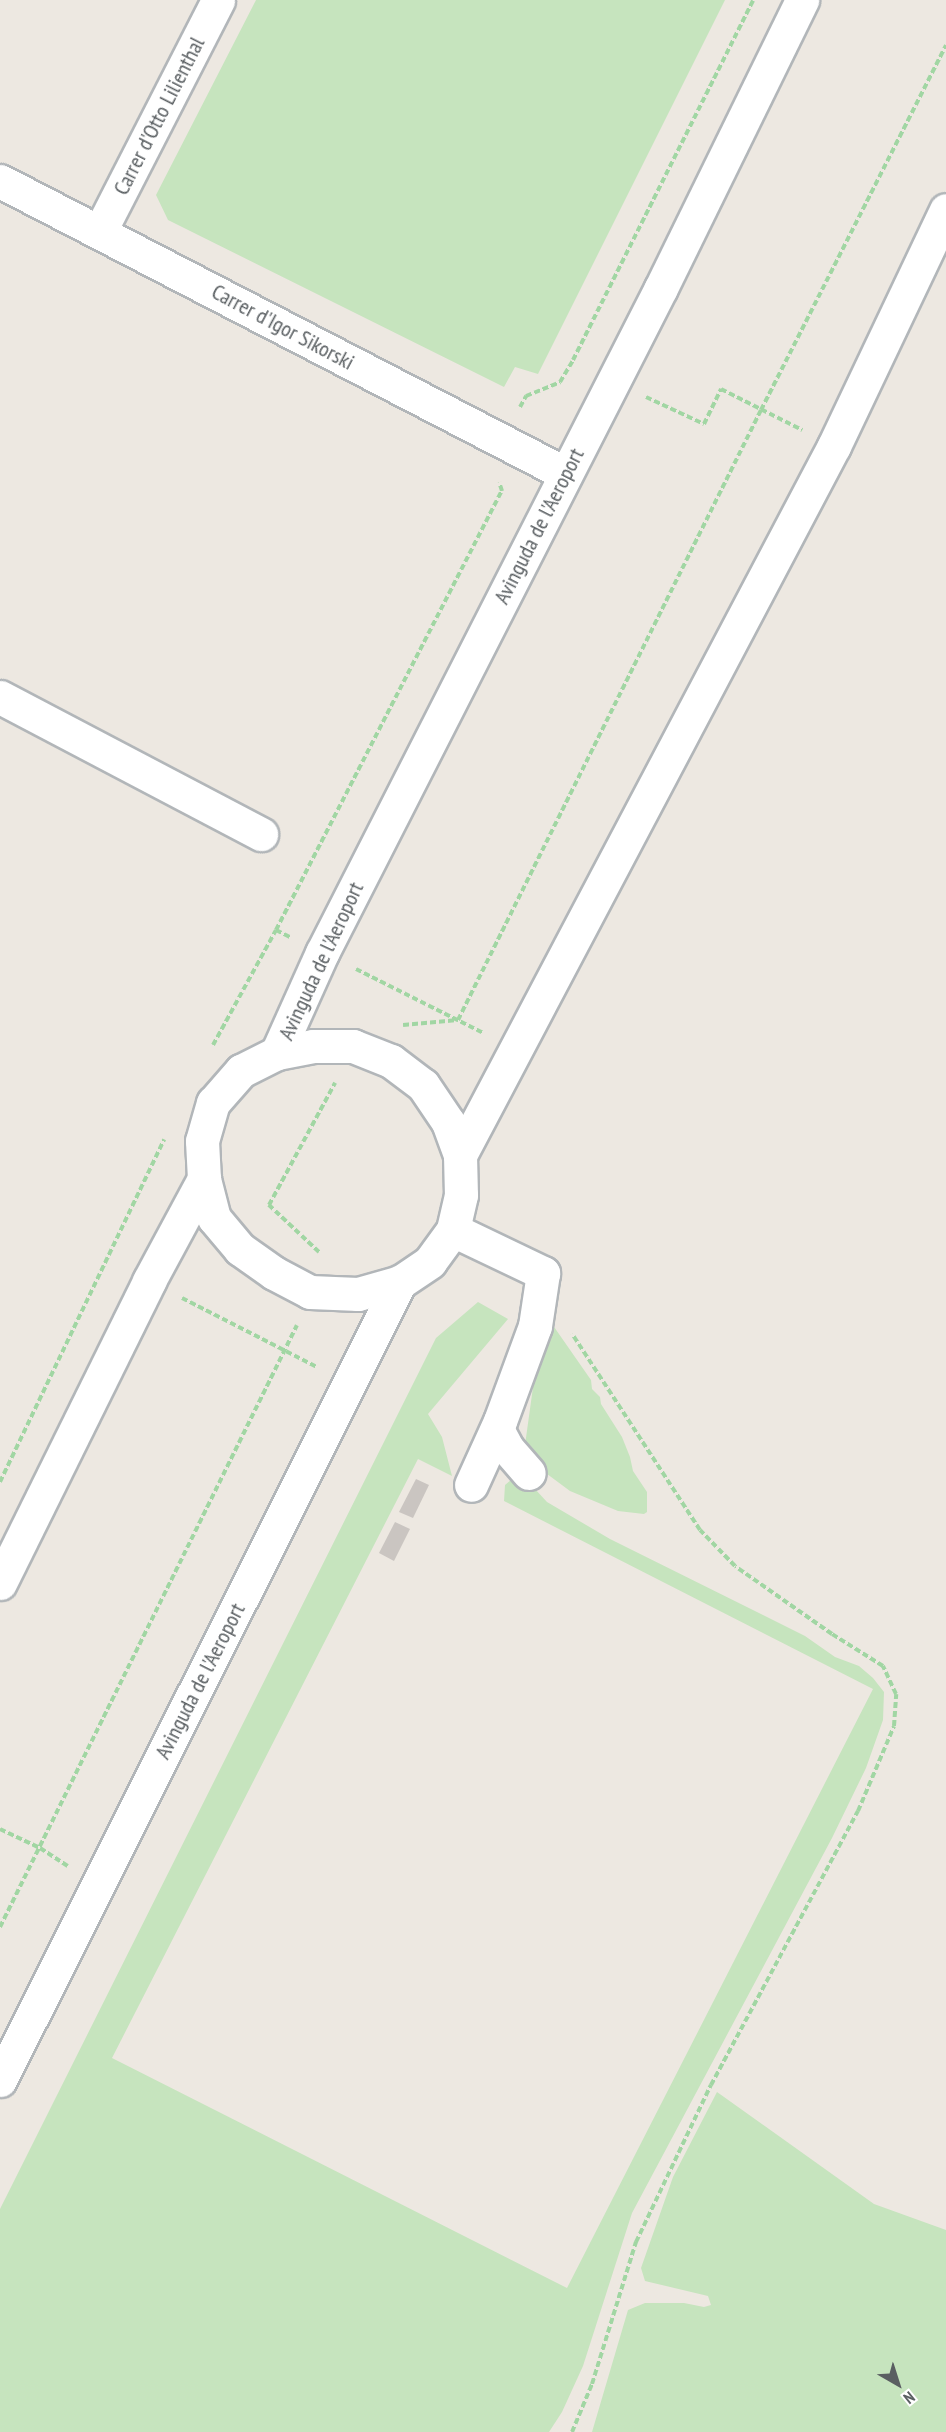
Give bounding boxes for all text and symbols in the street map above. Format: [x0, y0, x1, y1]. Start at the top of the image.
street label: Carrer d'Otto Lilienthal [108, 33, 210, 199]
street label: Carrer d'Igor Sikorski [207, 278, 359, 376]
street label: Avinguda de l'Aeroport [488, 444, 590, 608]
street label: Avinguda de l'Aeroport [273, 878, 369, 1044]
street label: Avinguda de l'Aeroport [149, 1599, 251, 1763]
north arrow [868, 2354, 928, 2414]
text: N [900, 2387, 919, 2408]

